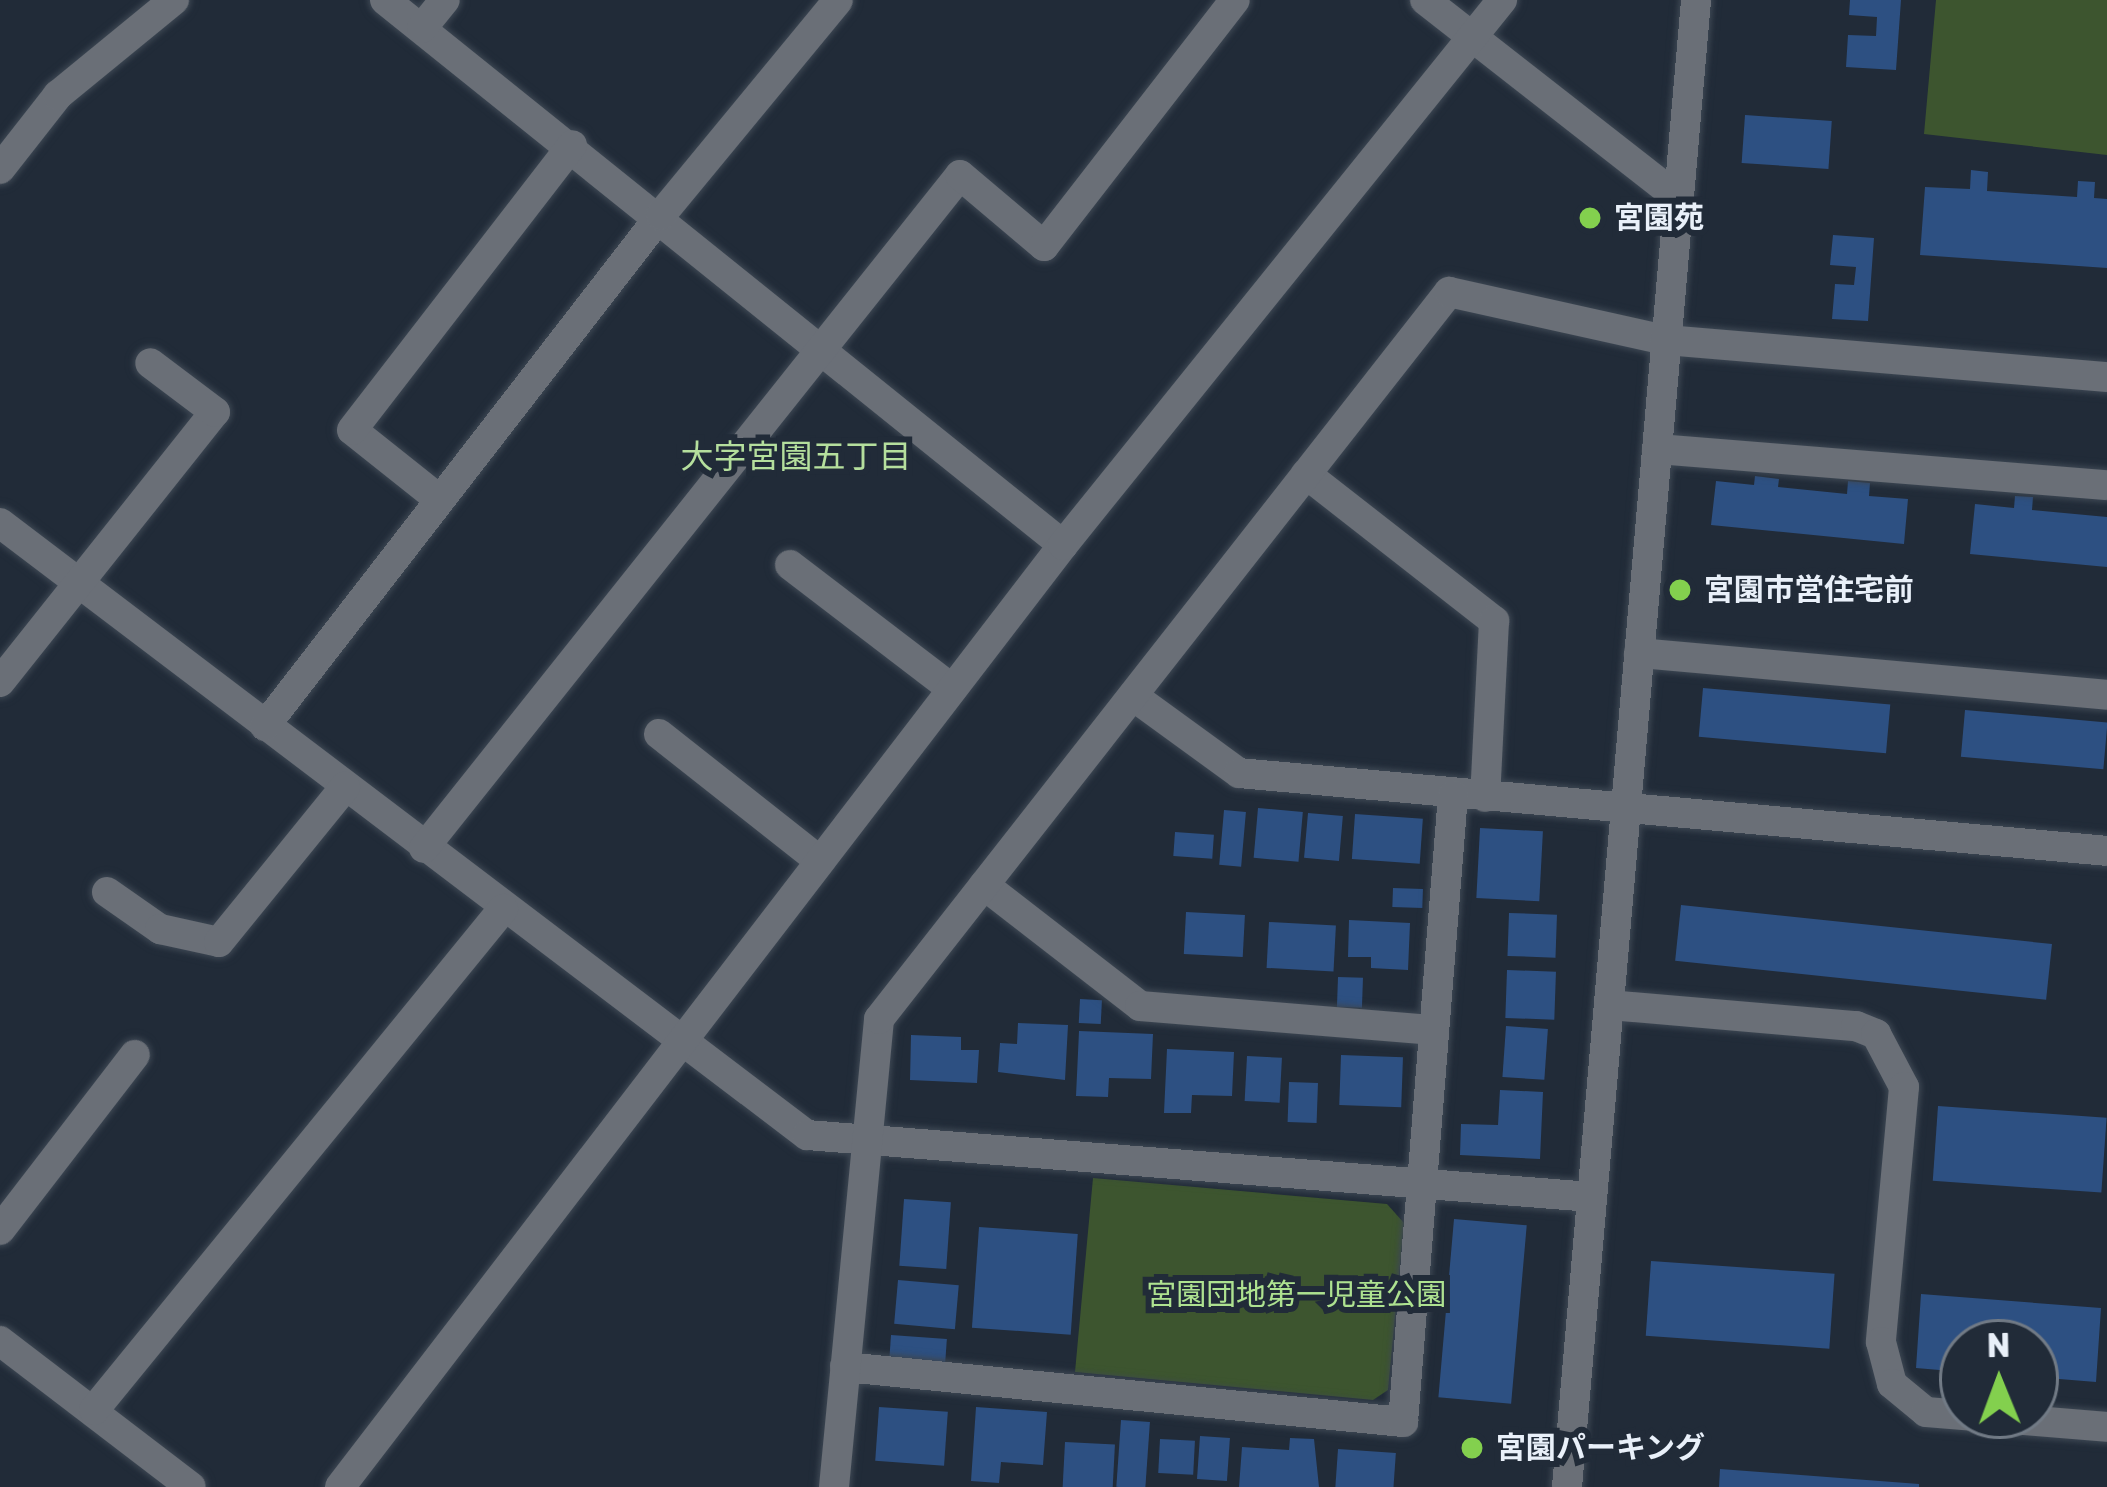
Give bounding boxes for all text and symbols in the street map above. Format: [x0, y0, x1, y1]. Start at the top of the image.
place label: 宮園苑 [1614, 200, 1704, 236]
marker: 宮園苑 [1577, 205, 1603, 231]
district label: 大字宮園五丁目 [681, 437, 911, 477]
place label: 宮園市営住宅前 [1704, 572, 1914, 608]
marker: 宮園市営住宅前 [1667, 577, 1693, 603]
park label: 宮園団地第一児童公園 [1146, 1277, 1446, 1313]
north arrow [1939, 1319, 2059, 1439]
text: N [1986, 1326, 2011, 1365]
place label: 宮園パーキング [1496, 1430, 1706, 1466]
marker: 宮園パーキング [1459, 1435, 1485, 1461]

